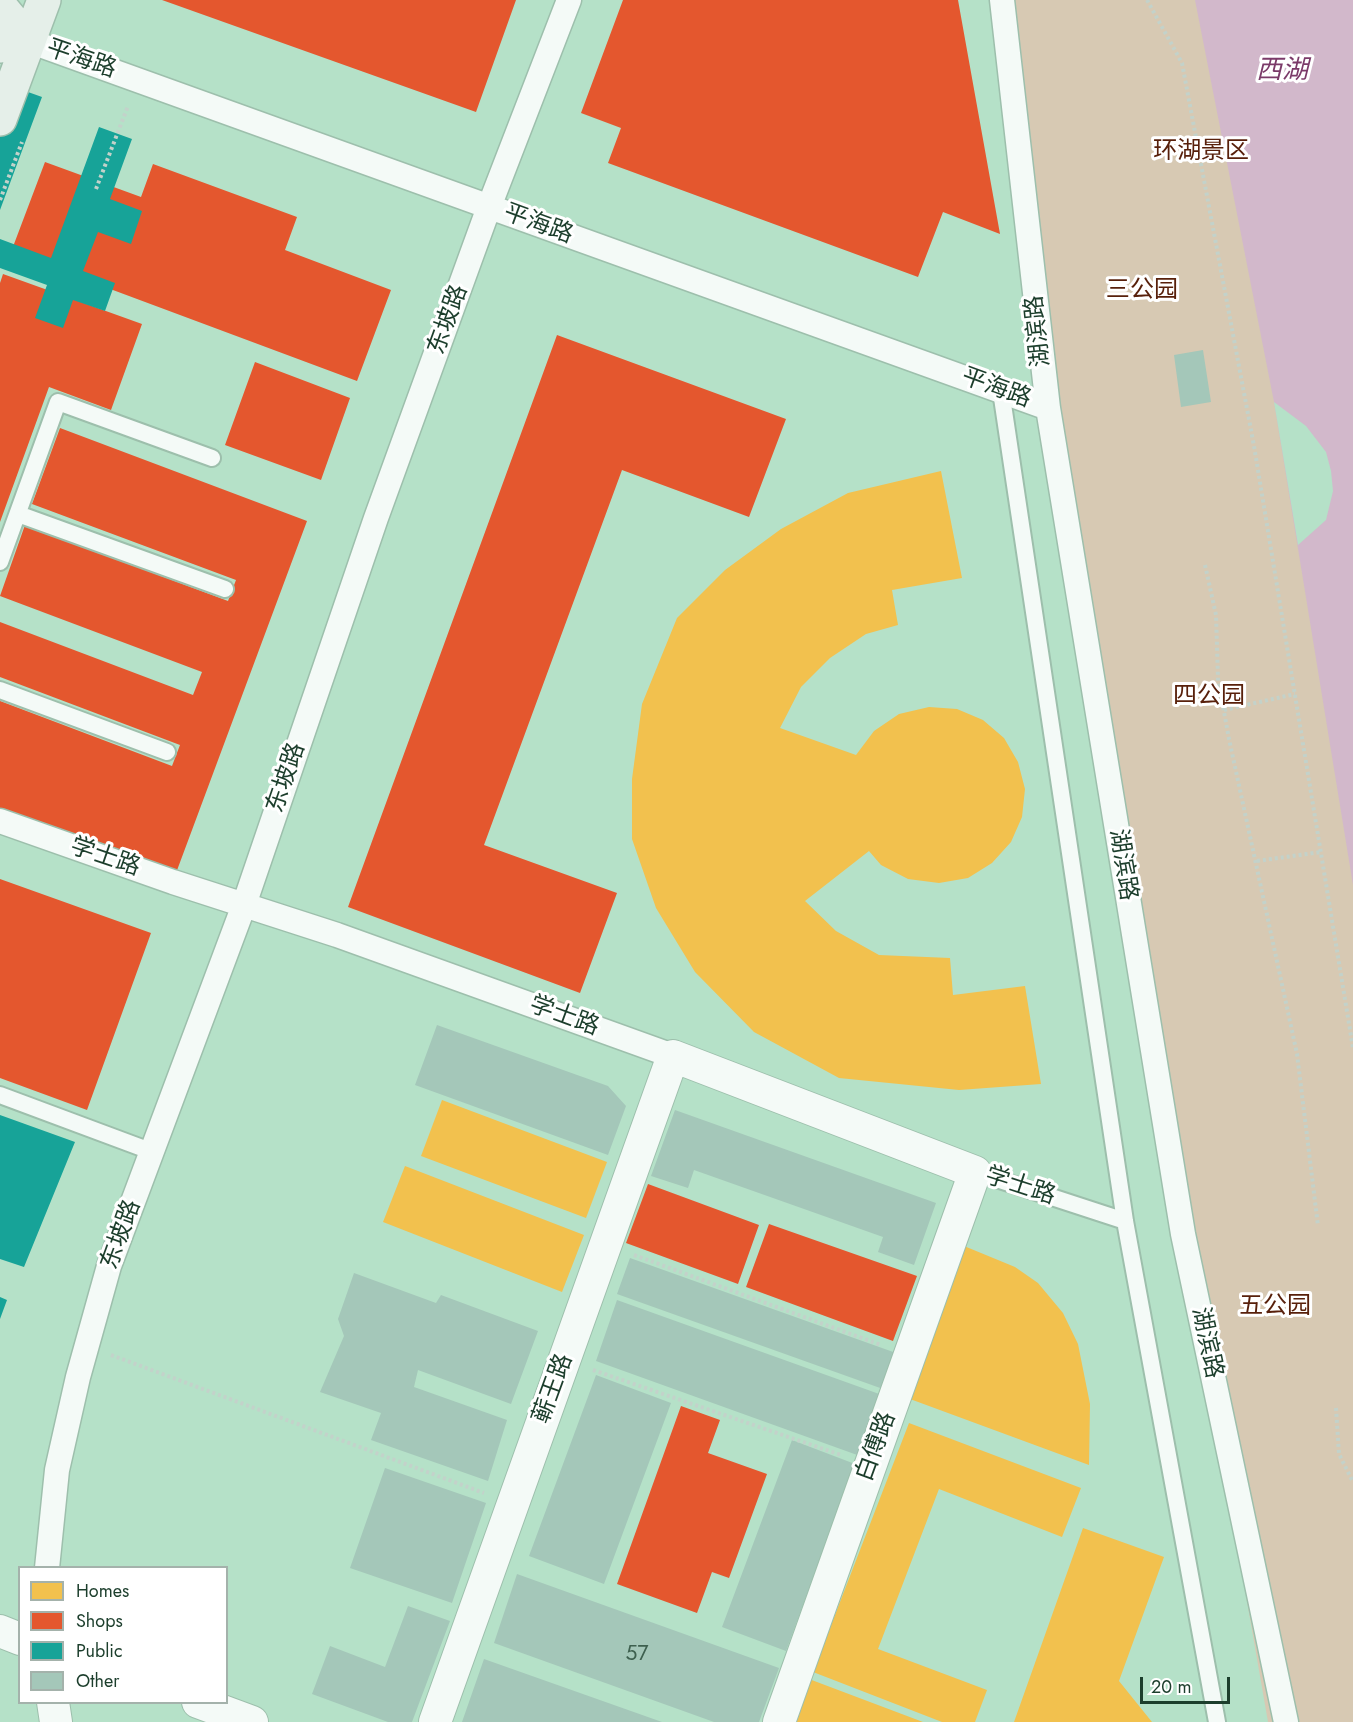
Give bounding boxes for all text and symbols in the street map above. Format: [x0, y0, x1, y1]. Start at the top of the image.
street label: 平海路 [42, 35, 120, 85]
water label: 西湖 [1256, 56, 1308, 88]
park label: 环湖景区 [1153, 138, 1249, 166]
street label: 平海路 [499, 199, 577, 251]
park label: 三公园 [1106, 277, 1178, 305]
street label: 东坡路 [423, 281, 475, 359]
street label: 湖滨路 [1021, 294, 1057, 368]
street label: 平海路 [957, 363, 1035, 415]
park label: 四公园 [1173, 683, 1245, 711]
street label: 东坡路 [262, 739, 312, 817]
street label: 湖滨路 [1102, 827, 1142, 903]
street label: 学士路 [66, 833, 144, 883]
street label: 学士路 [525, 991, 603, 1043]
street label: 学士路 [981, 1162, 1059, 1212]
street label: 东坡路 [96, 1196, 148, 1274]
park label: 五公园 [1239, 1293, 1311, 1321]
street label: 湖滨路 [1184, 1305, 1228, 1381]
street label: 蕲王路 [528, 1350, 580, 1428]
street label: 白傅路 [851, 1408, 903, 1486]
legend [18, 1566, 228, 1704]
text: Homes [76, 1578, 129, 1604]
text: Shops [76, 1608, 123, 1634]
text: Public [76, 1638, 123, 1664]
house number: 57 [626, 1642, 648, 1668]
scale bar [1143, 1665, 1233, 1703]
text: Other [76, 1668, 119, 1694]
text: 20 m [1151, 1674, 1191, 1700]

